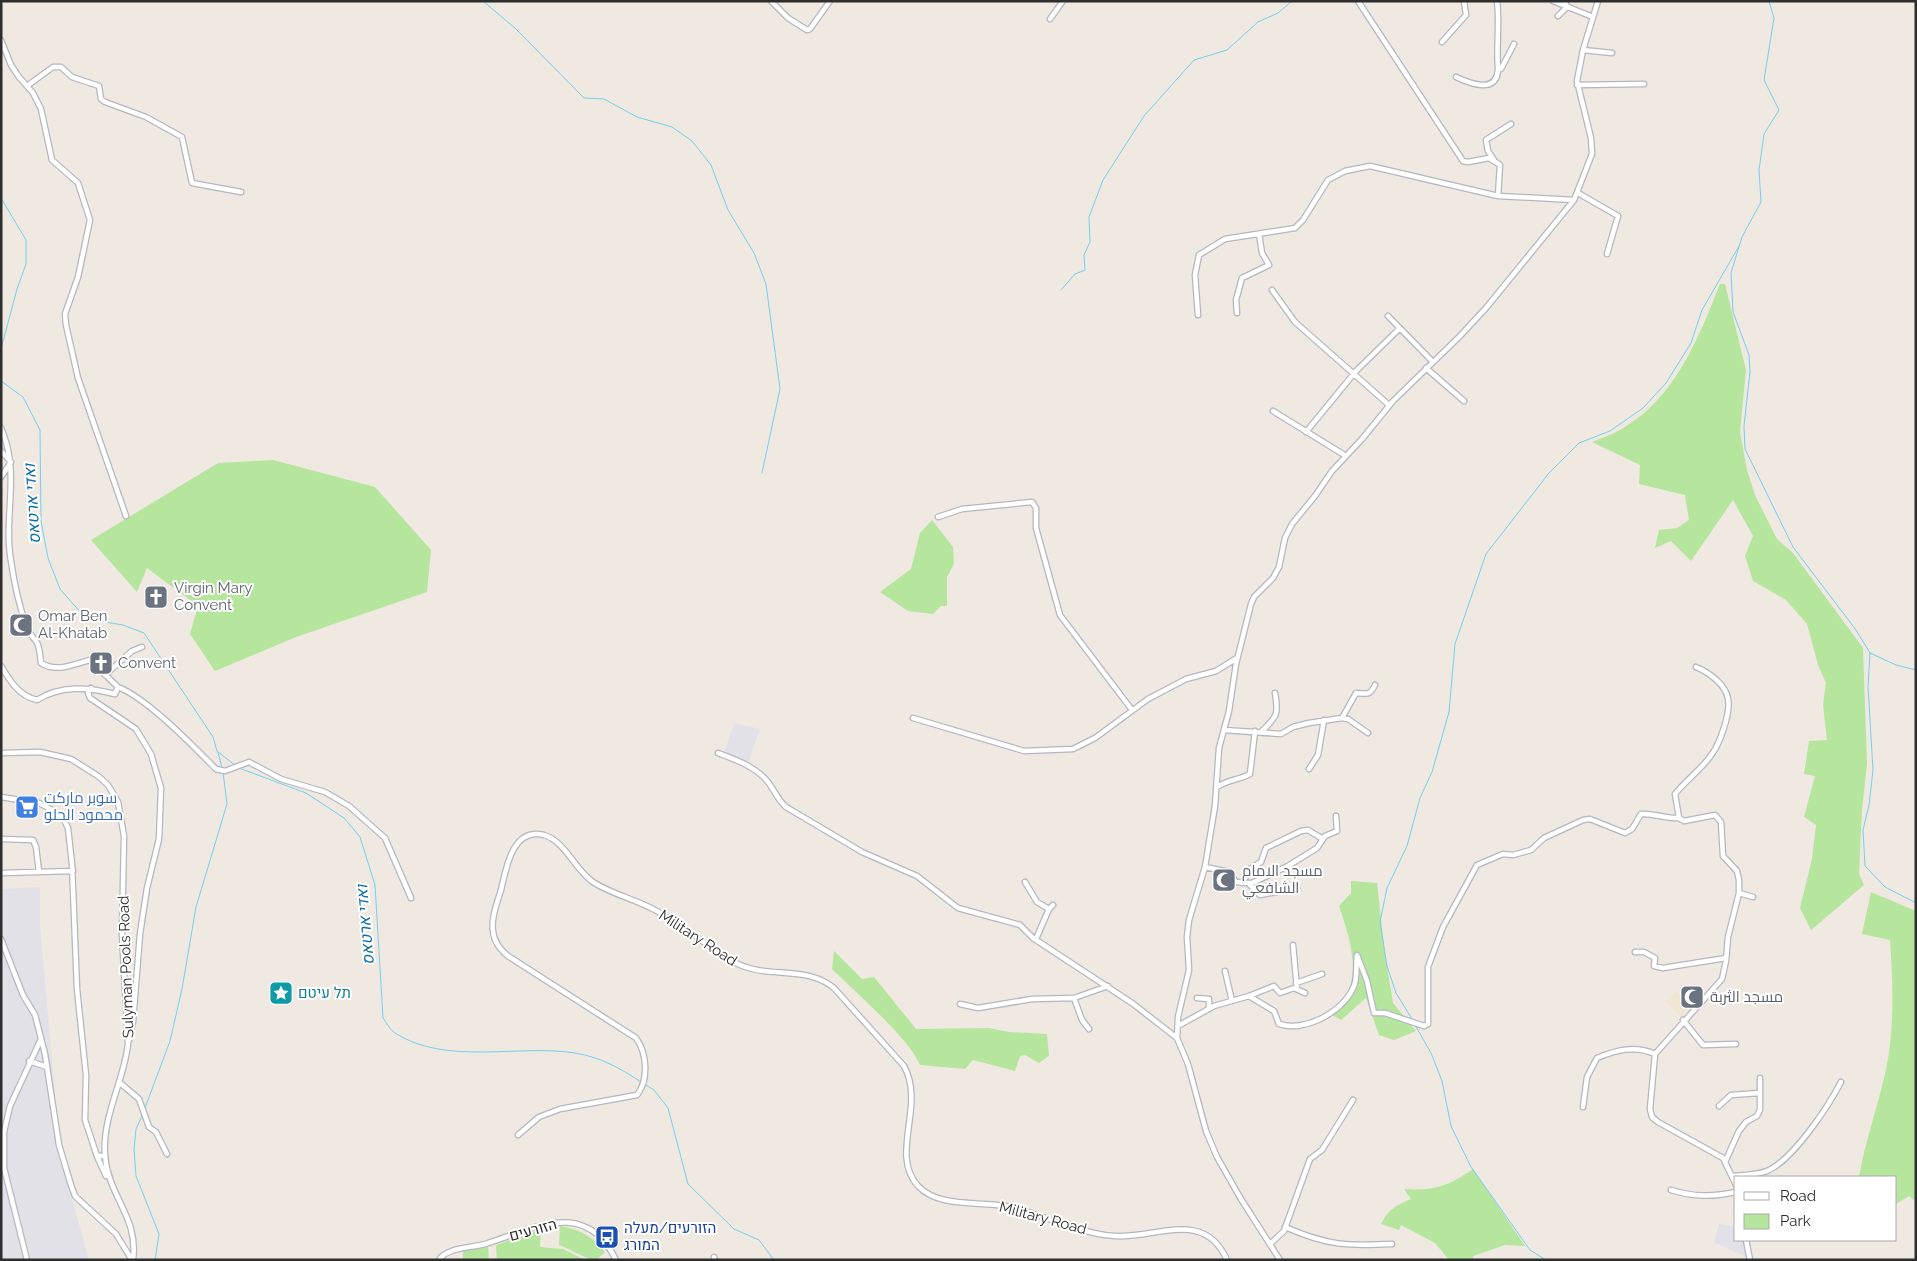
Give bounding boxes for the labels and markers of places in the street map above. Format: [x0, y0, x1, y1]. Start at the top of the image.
place label: Virgin Mary Convent [174, 579, 252, 614]
church icon: Virgin Mary Convent [143, 584, 169, 610]
place label: Omar Ben Al-Khatab [38, 607, 107, 642]
mosque icon: Omar Ben Al-Khatab [8, 612, 34, 638]
church icon: Convent [88, 650, 114, 676]
place label: Convent [118, 654, 176, 672]
place label: سوبر ماركت محمود الحلو [44, 789, 123, 824]
supermarket icon: سوبر ماركت محمود الحلو [14, 794, 40, 820]
place label: مسجد الامام الشافعي [1242, 862, 1323, 900]
mosque icon: مسجد الامام الشافعي [1211, 867, 1237, 893]
place icon: תל עיטם [268, 980, 294, 1006]
place label: תל עיטם [298, 984, 351, 1002]
mosque icon: مسجد الثربة [1679, 984, 1705, 1010]
place label: مسجد الثربة [1710, 988, 1783, 1006]
place label: הזורעים/מעלה המורג [624, 1219, 716, 1254]
bus stop icon: הזורעים/מעלה המורג [594, 1224, 620, 1250]

